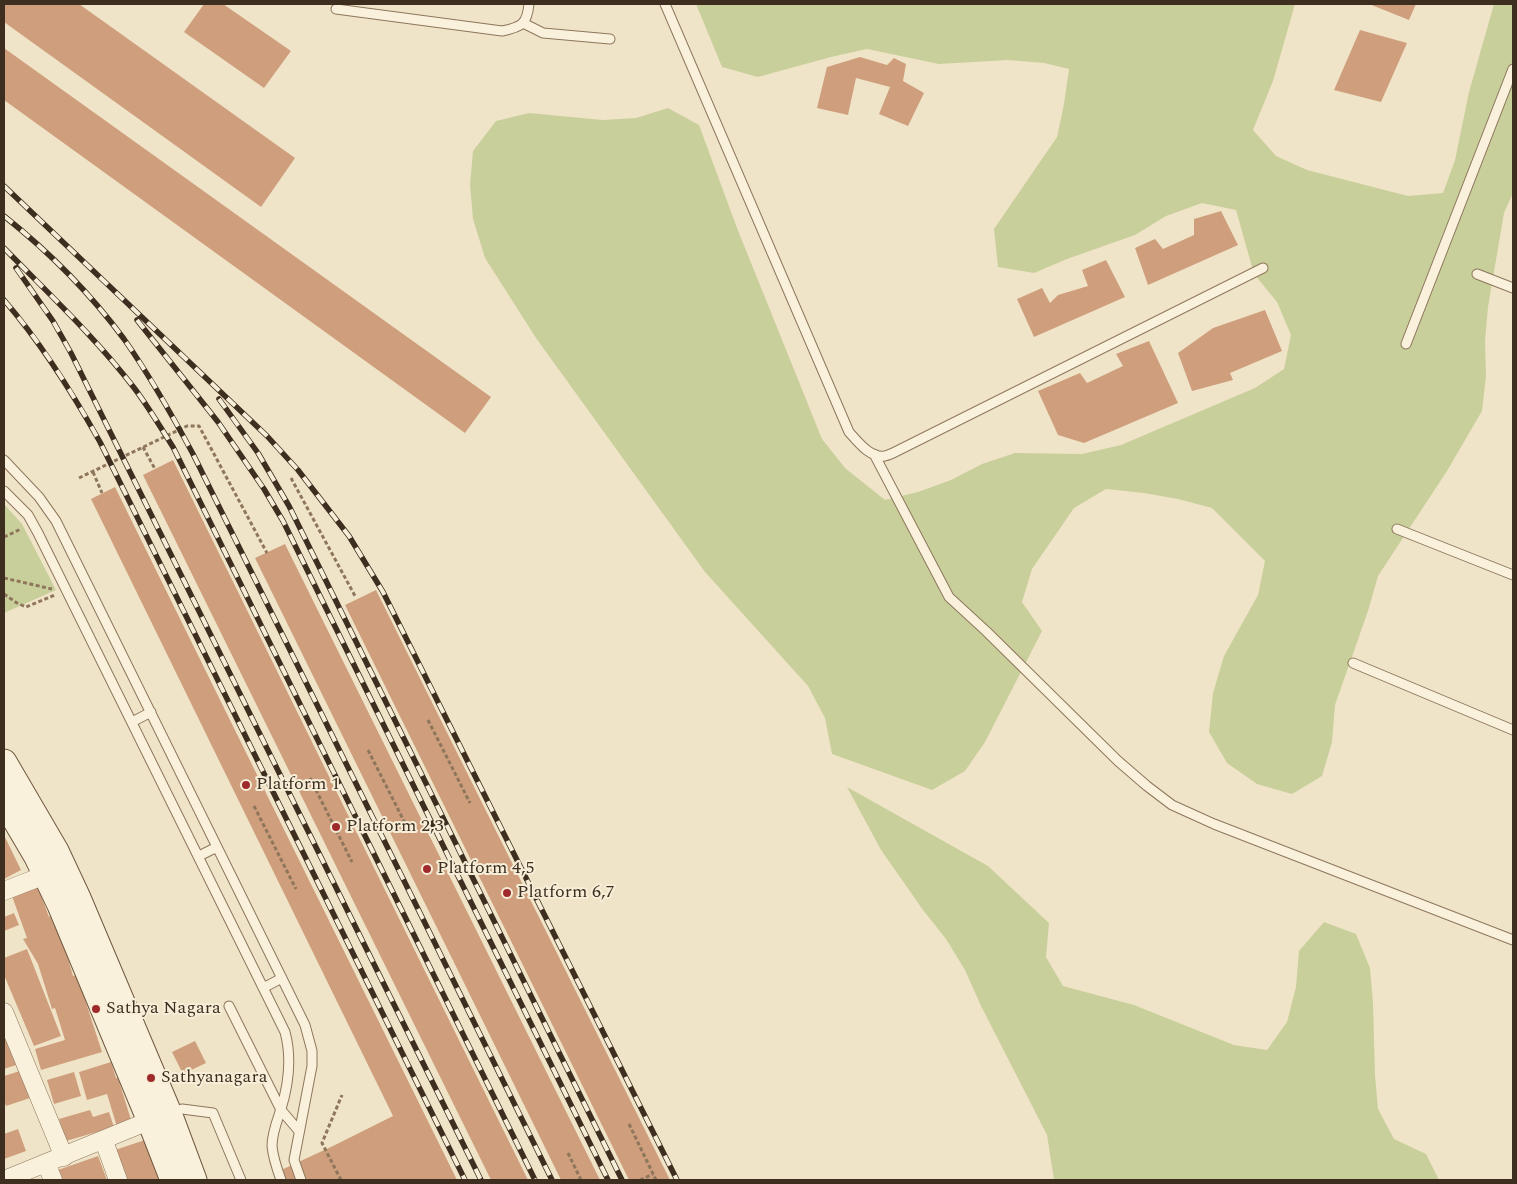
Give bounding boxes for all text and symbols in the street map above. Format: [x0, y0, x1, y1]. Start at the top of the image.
place label: Platform 1 [256, 774, 340, 796]
marker: Platform 1 [240, 779, 252, 791]
place label: Platform 2,3 [346, 816, 443, 838]
marker: Platform 2,3 [330, 821, 342, 833]
place label: Platform 4,5 [437, 858, 534, 880]
marker: Platform 4,5 [421, 863, 433, 875]
place label: Platform 6,7 [517, 882, 614, 904]
marker: Platform 6,7 [501, 887, 513, 899]
place label: Sathya Nagara [106, 998, 221, 1020]
marker: Sathya Nagara [90, 1003, 102, 1015]
place label: Sathyanagara [161, 1067, 268, 1089]
marker: Sathyanagara [145, 1072, 157, 1084]

